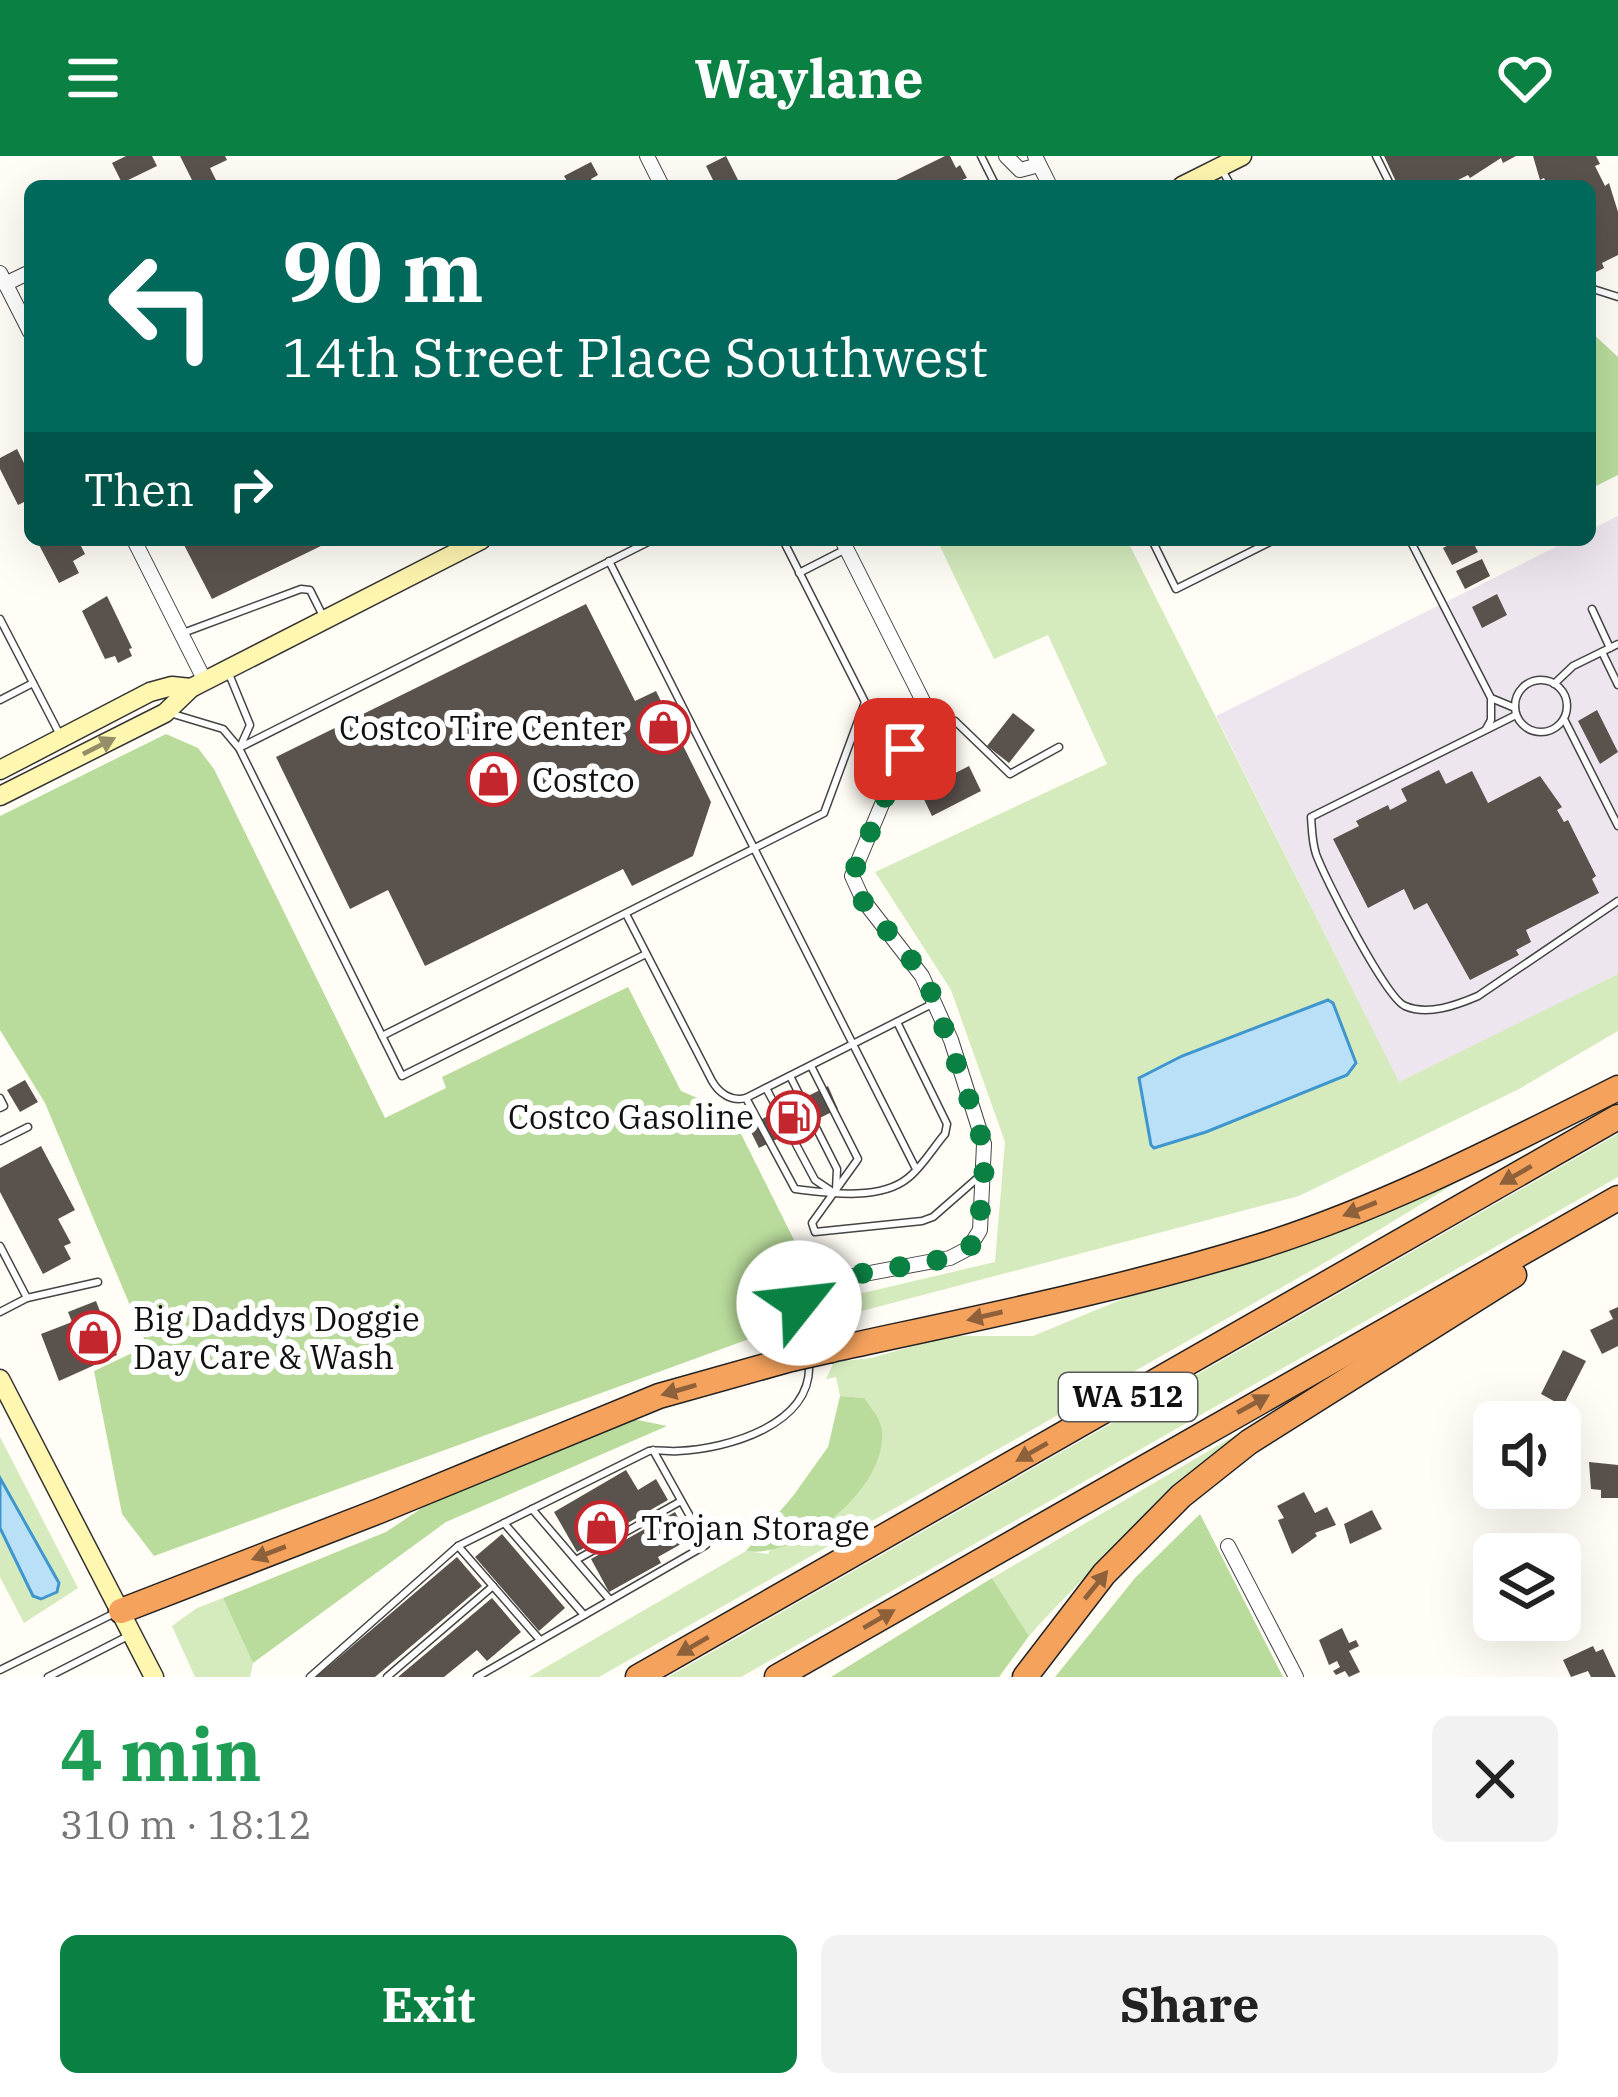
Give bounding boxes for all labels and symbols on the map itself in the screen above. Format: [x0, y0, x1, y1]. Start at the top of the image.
pin [854, 698, 956, 800]
shop icon: Costco Tire Center [636, 700, 692, 756]
place label: Costco Tire Center [339, 706, 625, 749]
one-way arrow [81, 736, 116, 757]
shop icon: Costco [465, 752, 521, 808]
place label: Costco [532, 758, 635, 801]
fuel station icon: Costco Gasoline [765, 1089, 821, 1145]
place label: Costco Gasoline [508, 1095, 754, 1138]
one-way arrow [1499, 1164, 1534, 1185]
one-way arrow [1341, 1200, 1377, 1219]
position arrow [736, 1240, 862, 1366]
place label: Big Daddys Doggie Day Care & Wash [133, 1297, 420, 1378]
one-way arrow [966, 1307, 1004, 1326]
shop icon: Big Daddys Doggie Day Care & Wash [66, 1310, 122, 1366]
road number: WA 512 [1059, 1373, 1197, 1421]
one-way arrow [660, 1382, 697, 1401]
one-way arrow [1236, 1394, 1271, 1415]
one-way arrow [1015, 1440, 1049, 1461]
shop icon: Trojan Storage [574, 1500, 630, 1556]
place label: Trojan Storage [641, 1506, 870, 1549]
one-way arrow [251, 1545, 287, 1564]
one-way arrow [1083, 1569, 1109, 1600]
one-way arrow [862, 1609, 895, 1630]
one-way arrow [677, 1634, 710, 1655]

